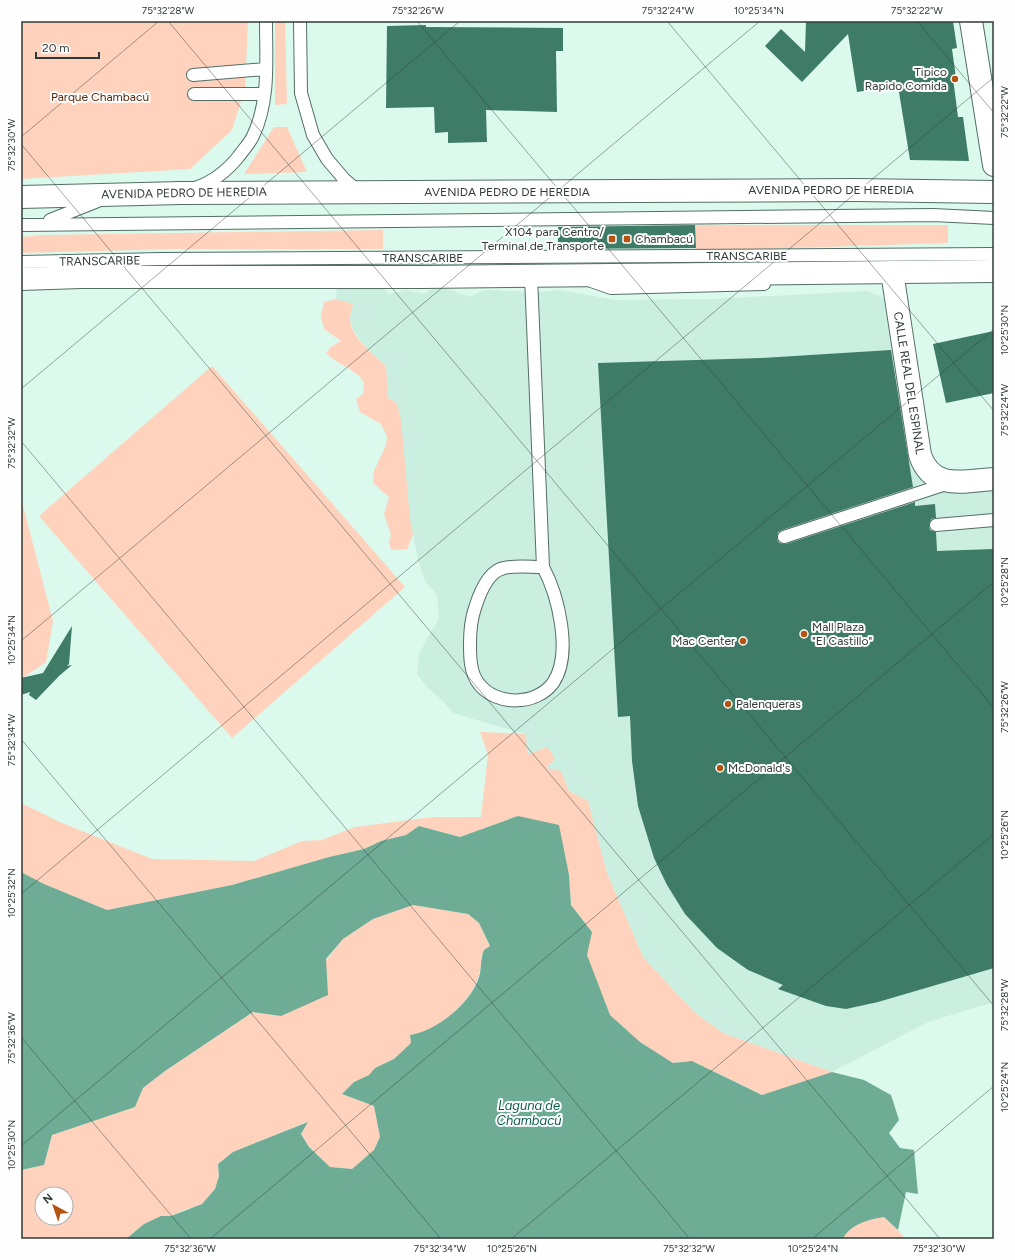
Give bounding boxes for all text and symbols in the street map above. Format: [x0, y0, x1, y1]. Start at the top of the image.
text: 75°32'28"W [142, 4, 195, 17]
text: 75°32'26"W [392, 4, 444, 17]
text: 75°32'24"W [642, 4, 695, 17]
text: 10°25'34"N [734, 4, 784, 17]
text: 75°32'22"W [891, 4, 943, 17]
scale bar [36, 34, 99, 60]
text: 20 m [42, 41, 70, 55]
place label: Tipico Rapido Comida [865, 65, 947, 93]
marker: Tipico Rapido Comida [950, 74, 960, 84]
text: 75°32'22"W [998, 86, 1011, 138]
park label: Parque Chambacú [51, 90, 149, 104]
text: 75°32'30"W [5, 118, 18, 171]
street label: AVENIDA PEDRO DE HEREDIA [748, 183, 914, 197]
street label: AVENIDA PEDRO DE HEREDIA [101, 185, 267, 201]
street label: AVENIDA PEDRO DE HEREDIA [424, 185, 590, 199]
place label: X104 para Centro/ Terminal de Transporte [482, 225, 604, 253]
place label: Chambacú [635, 232, 693, 246]
marker: X104 para Centro/ Terminal de Transporte [607, 234, 617, 244]
marker: Chambacú [622, 234, 632, 244]
street label: TRANSCARIBE [707, 249, 787, 263]
street label: TRANSCARIBE [383, 251, 463, 265]
street label: TRANSCARIBE [59, 253, 141, 269]
text: 10°25'30"N [998, 305, 1011, 355]
street label: CALLE REAL DEL ESPINAL [891, 311, 927, 456]
text: 75°32'24"W [998, 383, 1011, 436]
text: 75°32'32"W [5, 417, 18, 469]
text: 10°25'28"N [998, 557, 1011, 607]
text: 10°25'34"N [5, 615, 18, 665]
place label: Mall Plaza "El Castillo" [812, 620, 872, 648]
marker: Mall Plaza "El Castillo" [799, 629, 809, 639]
place label: Mac Center [672, 634, 735, 648]
marker: Mac Center [738, 636, 748, 646]
text: 75°32'26"W [998, 681, 1011, 733]
place label: Palenqueras [736, 697, 801, 711]
marker: Palenqueras [723, 699, 733, 709]
text: 75°32'34"W [5, 713, 18, 766]
place label: McDonald's [728, 761, 791, 775]
marker: McDonald's [715, 763, 725, 773]
text: 10°25'26"N [998, 810, 1011, 860]
text: 10°25'32"N [5, 868, 18, 918]
text: 75°32'28"W [998, 978, 1011, 1031]
text: 75°32'36"W [5, 1012, 18, 1064]
text: 10°25'24"N [998, 1062, 1011, 1112]
water label: Laguna de Chambacú [497, 1098, 561, 1128]
text: 10°25'30"N [5, 1120, 18, 1170]
north arrow [34, 1186, 74, 1226]
text: N [40, 1191, 55, 1206]
text: 75°32'36"W [164, 1242, 216, 1255]
text: 75°32'34"W [414, 1242, 467, 1255]
text: 10°25'26"N [487, 1242, 537, 1255]
text: 75°32'32"W [663, 1242, 715, 1255]
text: 10°25'24"N [788, 1242, 838, 1255]
text: 75°32'30"W [913, 1242, 966, 1255]

